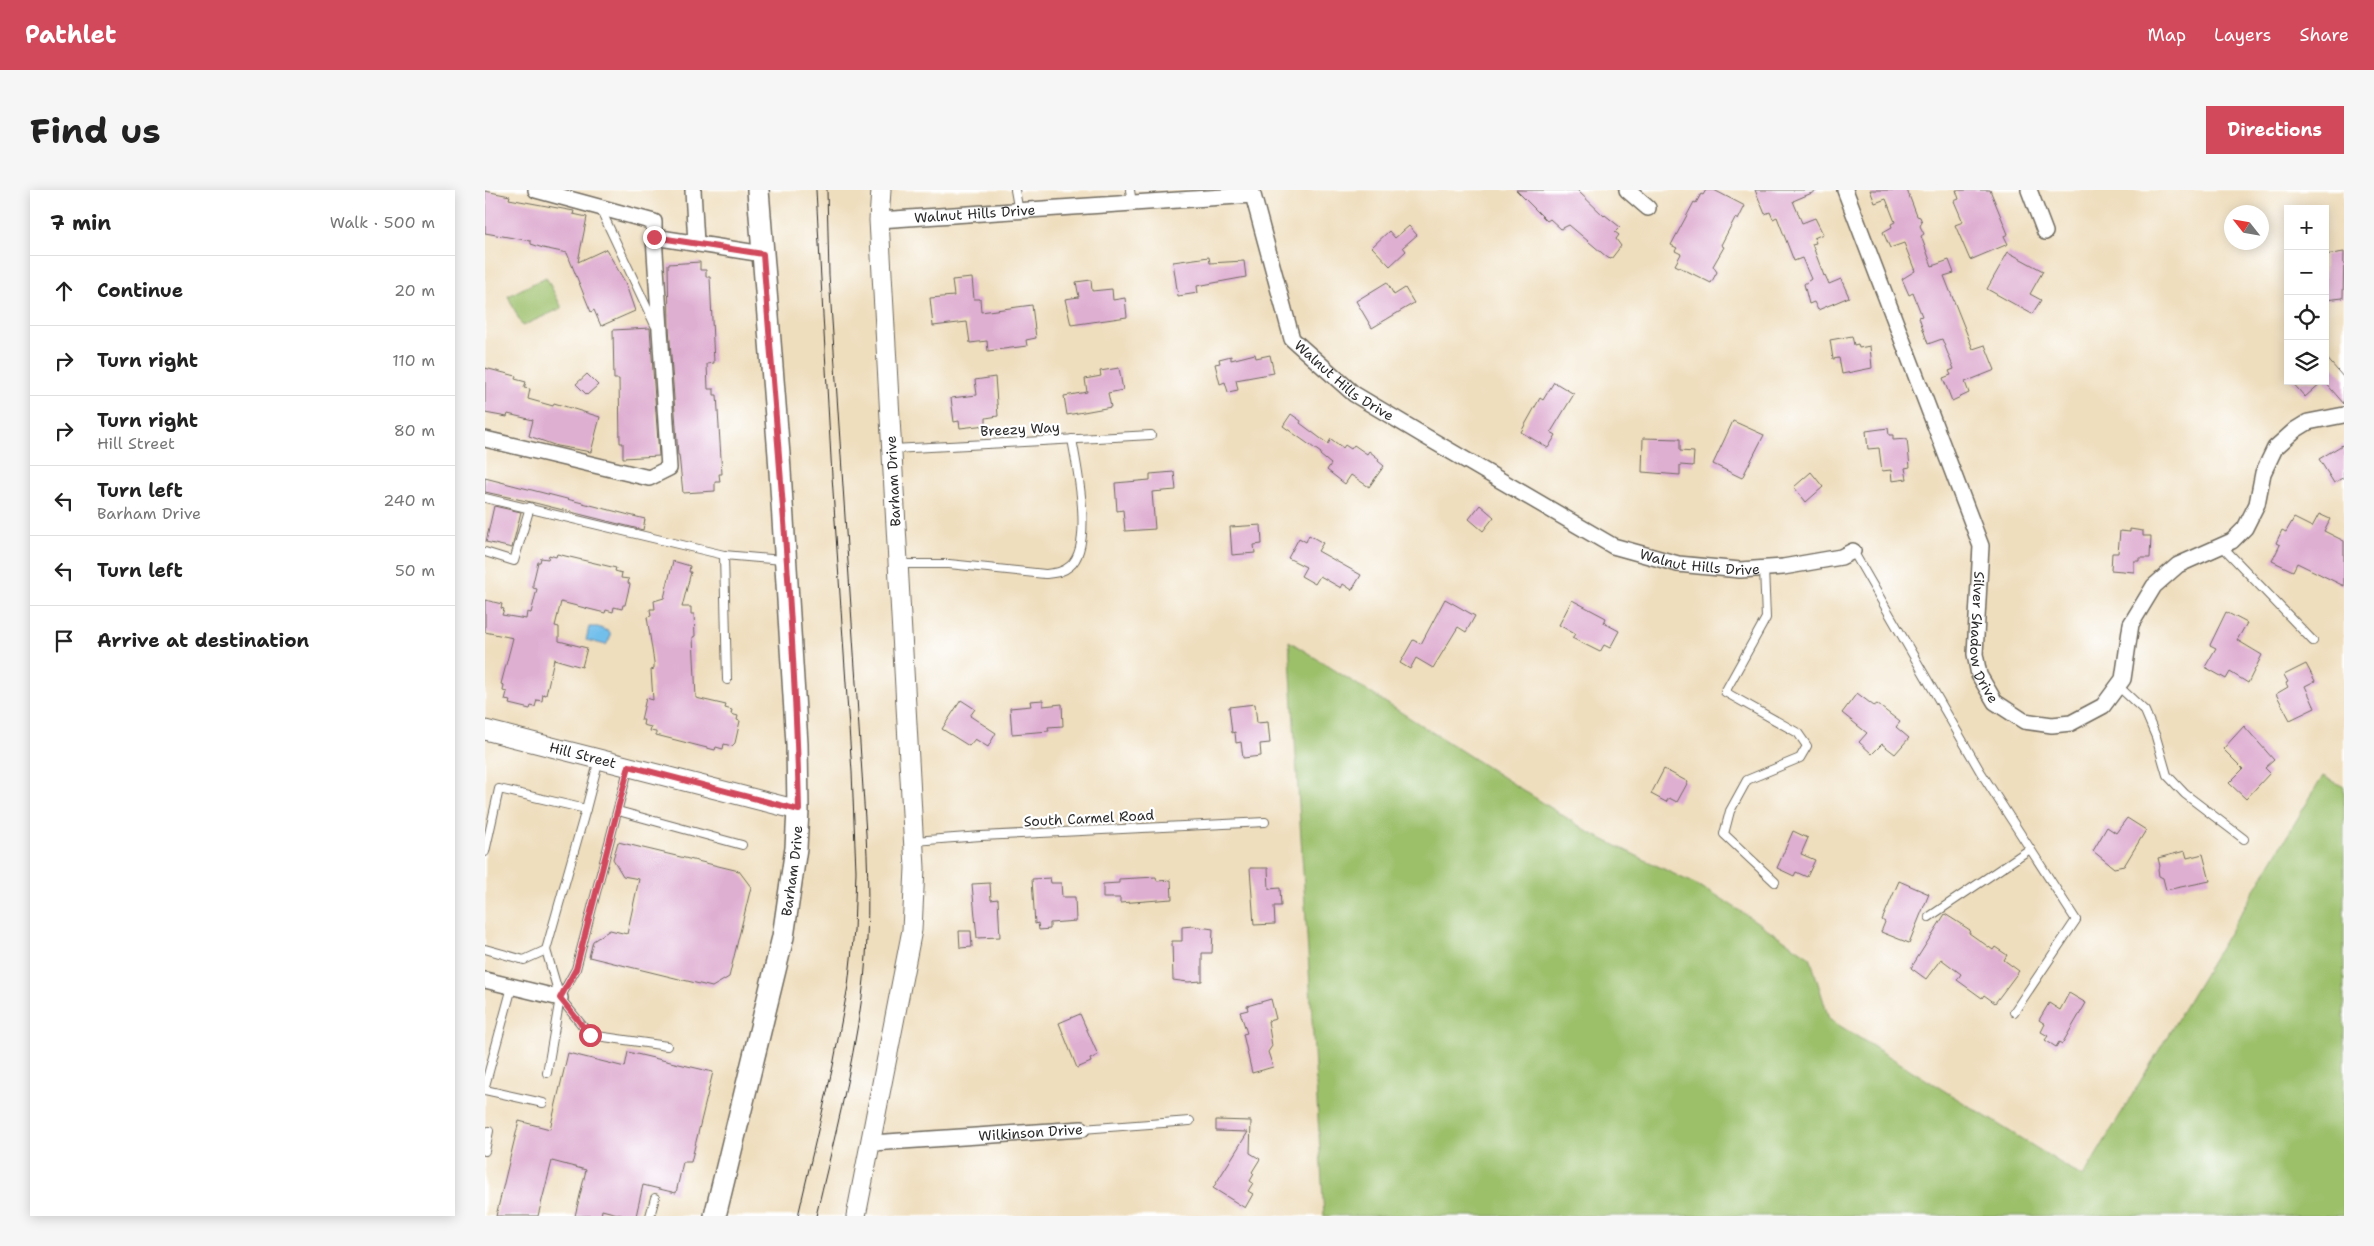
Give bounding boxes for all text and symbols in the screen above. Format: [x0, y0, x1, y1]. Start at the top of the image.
text: Pathlet [25, 19, 116, 51]
text: Map [2148, 23, 2186, 47]
text: Layers [2214, 23, 2271, 47]
text: Share [2299, 23, 2349, 47]
button: Directions [2206, 106, 2344, 154]
text: Find us [30, 107, 161, 154]
street label: Walnut Hills Drive [914, 201, 1036, 227]
north arrow [2224, 205, 2269, 250]
map controls [2284, 205, 2329, 385]
button: + [2284, 205, 2329, 250]
text: 7 min [50, 209, 111, 237]
text: Walk · 500 m [330, 212, 435, 233]
route end [643, 226, 666, 249]
button: − [2284, 250, 2329, 295]
icon: ahead [50, 277, 78, 305]
text: Continue [97, 278, 183, 303]
text: 20 m [394, 280, 435, 301]
button: locate [2284, 295, 2329, 340]
street label: Walnut Hills Drive [1291, 336, 1397, 425]
button: layers [2284, 340, 2329, 385]
icon: right [50, 347, 78, 375]
text: Turn right [97, 348, 198, 373]
text: 110 m [392, 350, 435, 371]
text: Turn right [97, 408, 198, 433]
icon: right [50, 417, 78, 445]
street label: Breezy Way [980, 418, 1060, 440]
text: 80 m [394, 420, 435, 441]
text: Hill Street [97, 433, 175, 454]
street label: Barham Drive [882, 435, 904, 527]
text: Turn left [97, 478, 183, 503]
icon: left [50, 487, 78, 515]
text: 240 m [383, 490, 435, 511]
text: Barham Drive [97, 503, 201, 524]
street label: Walnut Hills Drive [1638, 545, 1760, 579]
icon: left [50, 557, 78, 585]
text: Turn left [97, 558, 183, 583]
text: 50 m [395, 560, 435, 581]
street label: Silver Shadow Drive [1966, 571, 2003, 706]
icon: arrive [50, 627, 78, 655]
text: Arrive at destination [97, 628, 309, 653]
street label: Hill Street [548, 738, 618, 772]
street label: South Carmel Road [1023, 806, 1155, 830]
street label: Barham Drive [777, 825, 806, 917]
route start [579, 1024, 602, 1047]
street label: Wilkinson Drive [978, 1120, 1083, 1145]

